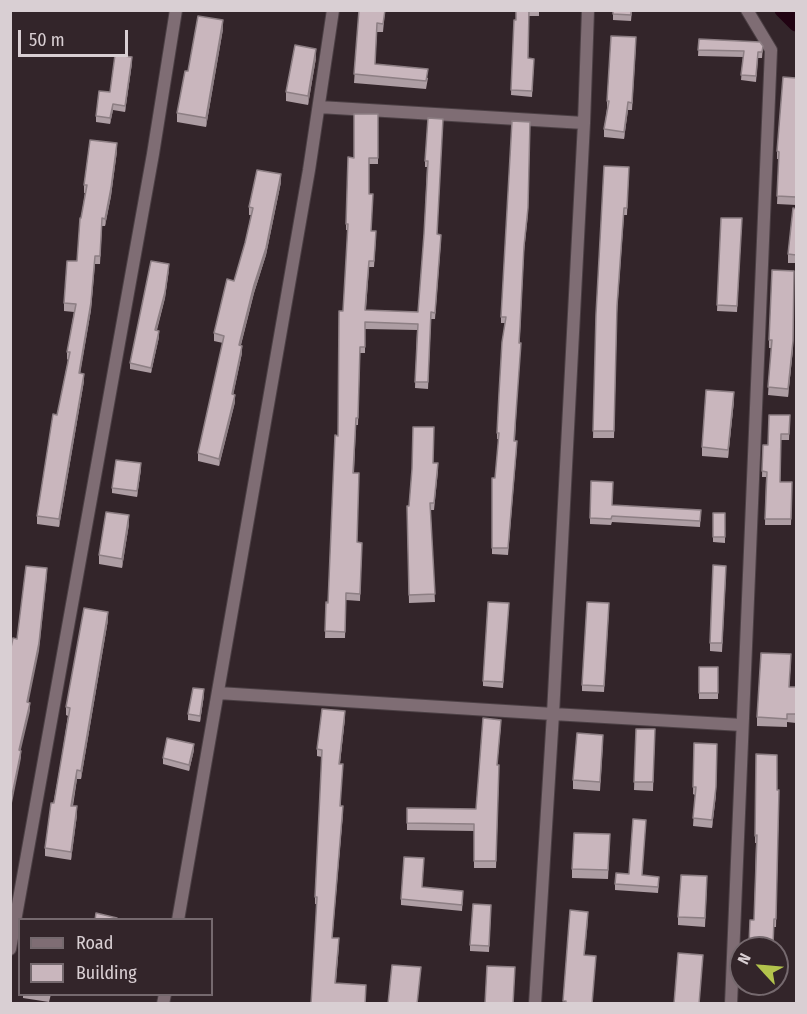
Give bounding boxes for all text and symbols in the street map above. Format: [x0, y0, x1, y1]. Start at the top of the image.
scale bar [21, 18, 130, 56]
text: 50 m [29, 29, 65, 51]
legend [18, 918, 213, 996]
text: Road [76, 932, 113, 954]
north arrow [729, 936, 789, 996]
text: N [734, 950, 755, 967]
text: Building [76, 962, 137, 984]

